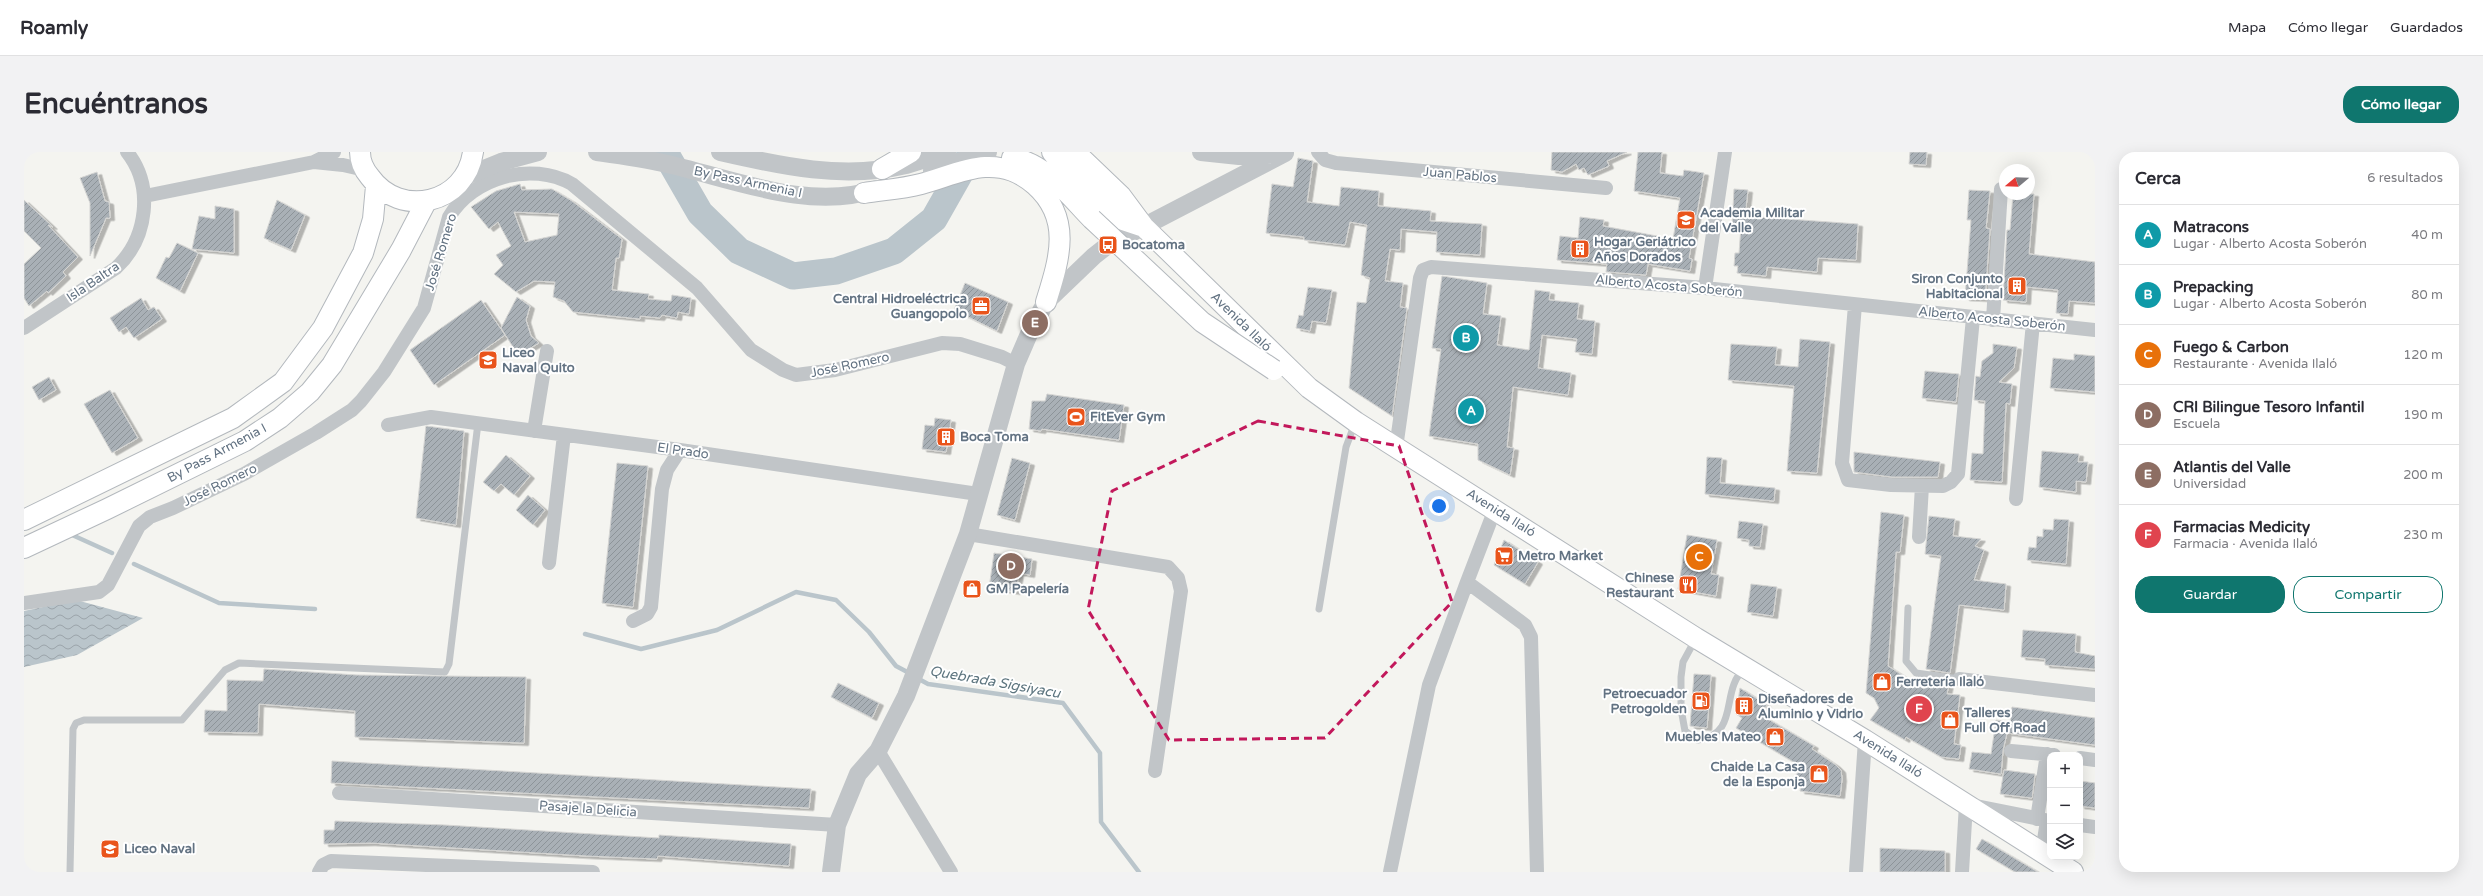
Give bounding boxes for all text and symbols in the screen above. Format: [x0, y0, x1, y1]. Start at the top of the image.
text: Roamly [20, 17, 88, 39]
text: Mapa [2228, 19, 2266, 36]
text: Cómo llegar [2288, 19, 2368, 36]
text: Guardados [2390, 19, 2463, 36]
button: Cómo llegar [2343, 86, 2459, 123]
text: Encuéntranos [24, 87, 208, 121]
street label: By Pass Armenia I [692, 163, 804, 201]
street label: Juan Pablos [1423, 164, 1497, 186]
north arrow [1999, 164, 2035, 200]
text: Cerca [2135, 168, 2181, 189]
text: 6 resultados [2367, 170, 2443, 186]
place label: Academia Militar del Valle [1700, 205, 1806, 236]
school or university icon: Academia Militar del Valle [1675, 209, 1697, 231]
street label: José Romero [422, 211, 460, 293]
text: Matracons [2173, 218, 2249, 236]
text: A [2143, 227, 2153, 243]
text: 40 m [2411, 227, 2443, 243]
bus stop icon: Bocatoma [1097, 234, 1119, 256]
place label: Hogar Geriátrico Años Dorados [1594, 234, 1696, 265]
text: Lugar · Alberto Acosta Soberón [2173, 236, 2367, 252]
place label: Bocatoma [1122, 237, 1185, 253]
building icon: Hogar Geriátrico Años Dorados [1569, 238, 1591, 260]
street label: Isla Baltra [63, 258, 123, 306]
place label: Siron Conjunto Habitacional [1911, 271, 2003, 302]
street label: Alberto Acosta Soberón [1595, 272, 1743, 300]
building icon: Siron Conjunto Habitacional [2006, 275, 2028, 297]
text: Prepacking [2173, 278, 2253, 296]
text: B [2143, 287, 2153, 303]
text: 80 m [2411, 287, 2443, 303]
street label: Avenida Ilaló [1207, 289, 1275, 355]
place label: Central Hidroeléctrica Guangopolo [833, 291, 967, 322]
office icon: Central Hidroeléctrica Guangopolo [970, 295, 992, 317]
text: Lugar · Alberto Acosta Soberón [2173, 296, 2367, 312]
street label: Alberto Acosta Soberón [1918, 303, 2066, 335]
pin: E [1022, 308, 1048, 338]
pin: B [1453, 323, 1479, 353]
text: Fuego & Carbon [2173, 338, 2289, 356]
place label: Liceo Naval Quito [502, 345, 575, 376]
text: C [2143, 347, 2153, 363]
text: 120 m [2403, 347, 2443, 363]
school or university icon: Liceo Naval Quito [477, 349, 499, 371]
street label: José Romero [809, 349, 891, 381]
text: Restaurante · Avenida Ilaló [2173, 356, 2337, 372]
pin: A [1458, 396, 1484, 426]
text: CRI Bilingue Tesoro Infantil [2173, 398, 2365, 416]
sports icon: FitEver Gym [1065, 406, 1087, 428]
text: D [2143, 407, 2153, 423]
text: 190 m [2403, 407, 2443, 423]
place label: FitEver Gym [1090, 409, 1165, 425]
text: Escuela [2173, 416, 2220, 432]
street label: By Pass Armenia I [165, 420, 269, 486]
building icon: Boca Toma [935, 426, 957, 448]
place label: Boca Toma [960, 429, 1029, 445]
street label: El Prado [656, 439, 710, 463]
text: Atlantis del Valle [2173, 458, 2291, 476]
street label: José Romero [180, 460, 260, 510]
text: E [2144, 467, 2152, 483]
text: 200 m [2403, 467, 2443, 483]
text: Universidad [2173, 476, 2246, 492]
street label: Avenida Ilaló [1463, 485, 1539, 541]
your location [1429, 496, 1449, 516]
text: Farmacias Medicity [2173, 518, 2310, 536]
text: F [2144, 527, 2152, 543]
text: 230 m [2403, 527, 2443, 543]
text: Farmacia · Avenida Ilaló [2173, 536, 2318, 552]
pin: C [1686, 542, 1712, 572]
supermarket icon: Metro Market [1493, 545, 1515, 567]
place label: Metro Market [1518, 548, 1603, 564]
pin: D [998, 551, 1024, 581]
place label: Chinese Restaurant [1606, 570, 1675, 601]
restaurant icon: Chinese Restaurant [1677, 574, 1699, 596]
button: Guardar [2135, 576, 2285, 613]
button: Compartir [2293, 576, 2443, 613]
shop icon: GM Papelería [961, 578, 983, 600]
place label: GM Papelería [986, 581, 1069, 597]
water label: Quebrada Sigsiyacu [928, 662, 1063, 702]
shop icon: Ferretería Ilaló [1871, 671, 1893, 693]
place label: Ferretería Ilaló [1896, 674, 1984, 690]
place label: Petroecuador Petrogolden [1603, 686, 1688, 717]
fuel station icon: Petroecuador Petrogolden [1690, 690, 1712, 712]
place label: Diseñadores de Aluminio y Vidrio [1758, 691, 1863, 722]
pin: F [1906, 694, 1932, 724]
building icon: Diseñadores de Aluminio y Vidrio [1733, 695, 1755, 717]
place label: Talleres Full Off Road [1963, 705, 2046, 736]
shop icon: Talleres Full Off Road [1939, 709, 1961, 731]
shop icon: Muebles Mateo [1764, 726, 1786, 748]
street label: Avenida Ilaló [1850, 726, 1926, 782]
place label: Muebles Mateo [1665, 729, 1761, 745]
map controls [2047, 752, 2083, 860]
button: + [2047, 752, 2083, 788]
place label: Chaide La Casa de la Esponja [1711, 759, 1805, 790]
shop icon: Chaide La Casa de la Esponja [1808, 763, 1830, 785]
button: − [2047, 788, 2083, 824]
street label: Pasaje la Delicia [539, 798, 637, 820]
button: layers [2047, 824, 2083, 860]
school or university icon: Liceo Naval [99, 838, 121, 860]
place label: Liceo Naval [124, 841, 195, 857]

